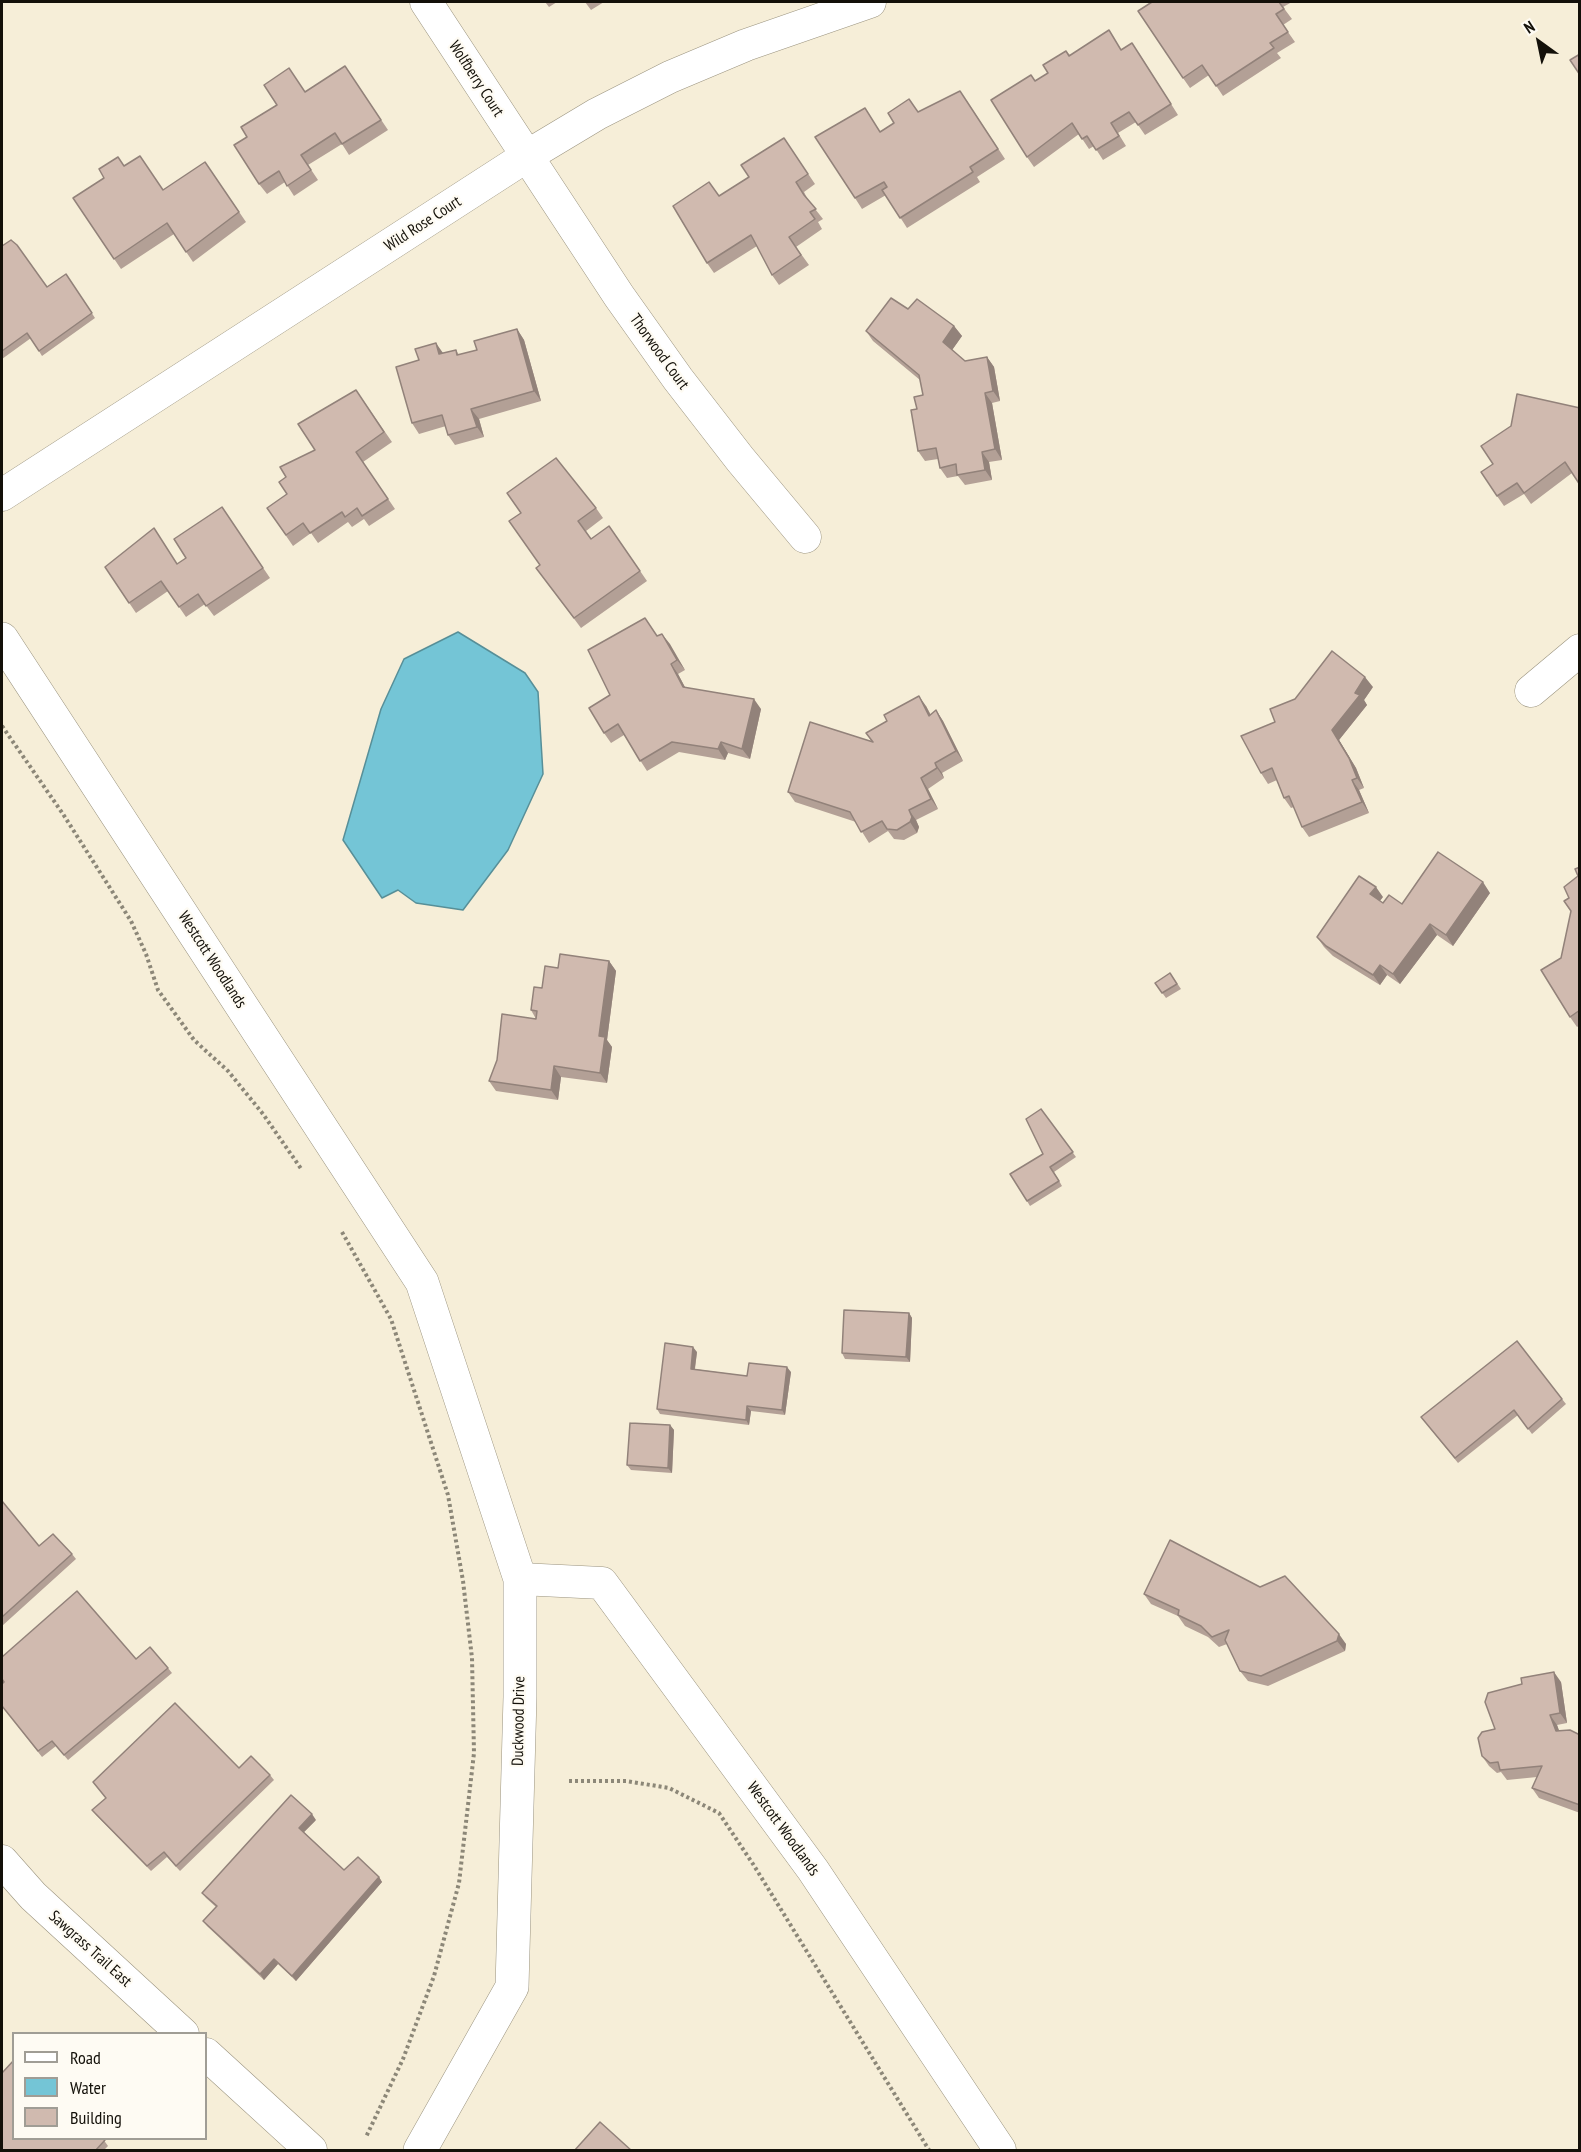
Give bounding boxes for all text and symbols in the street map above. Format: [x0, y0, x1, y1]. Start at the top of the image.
north arrow [1509, 12, 1569, 72]
text: N [1520, 16, 1538, 38]
street label: Wolfberry Court [444, 37, 508, 121]
street label: Wild Rose Court [381, 192, 465, 256]
street label: Thorwood Court [625, 310, 693, 394]
street label: Westcott Woodlands [174, 908, 250, 1012]
street label: Duckwood Drive [509, 1676, 529, 1766]
street label: Westcott Woodlands [742, 1778, 824, 1880]
street label: Sawgrass Trail East [45, 1907, 135, 1991]
legend [12, 2032, 207, 2140]
text: Road [70, 2046, 101, 2069]
text: Water [70, 2076, 106, 2099]
text: Building [70, 2106, 122, 2129]

